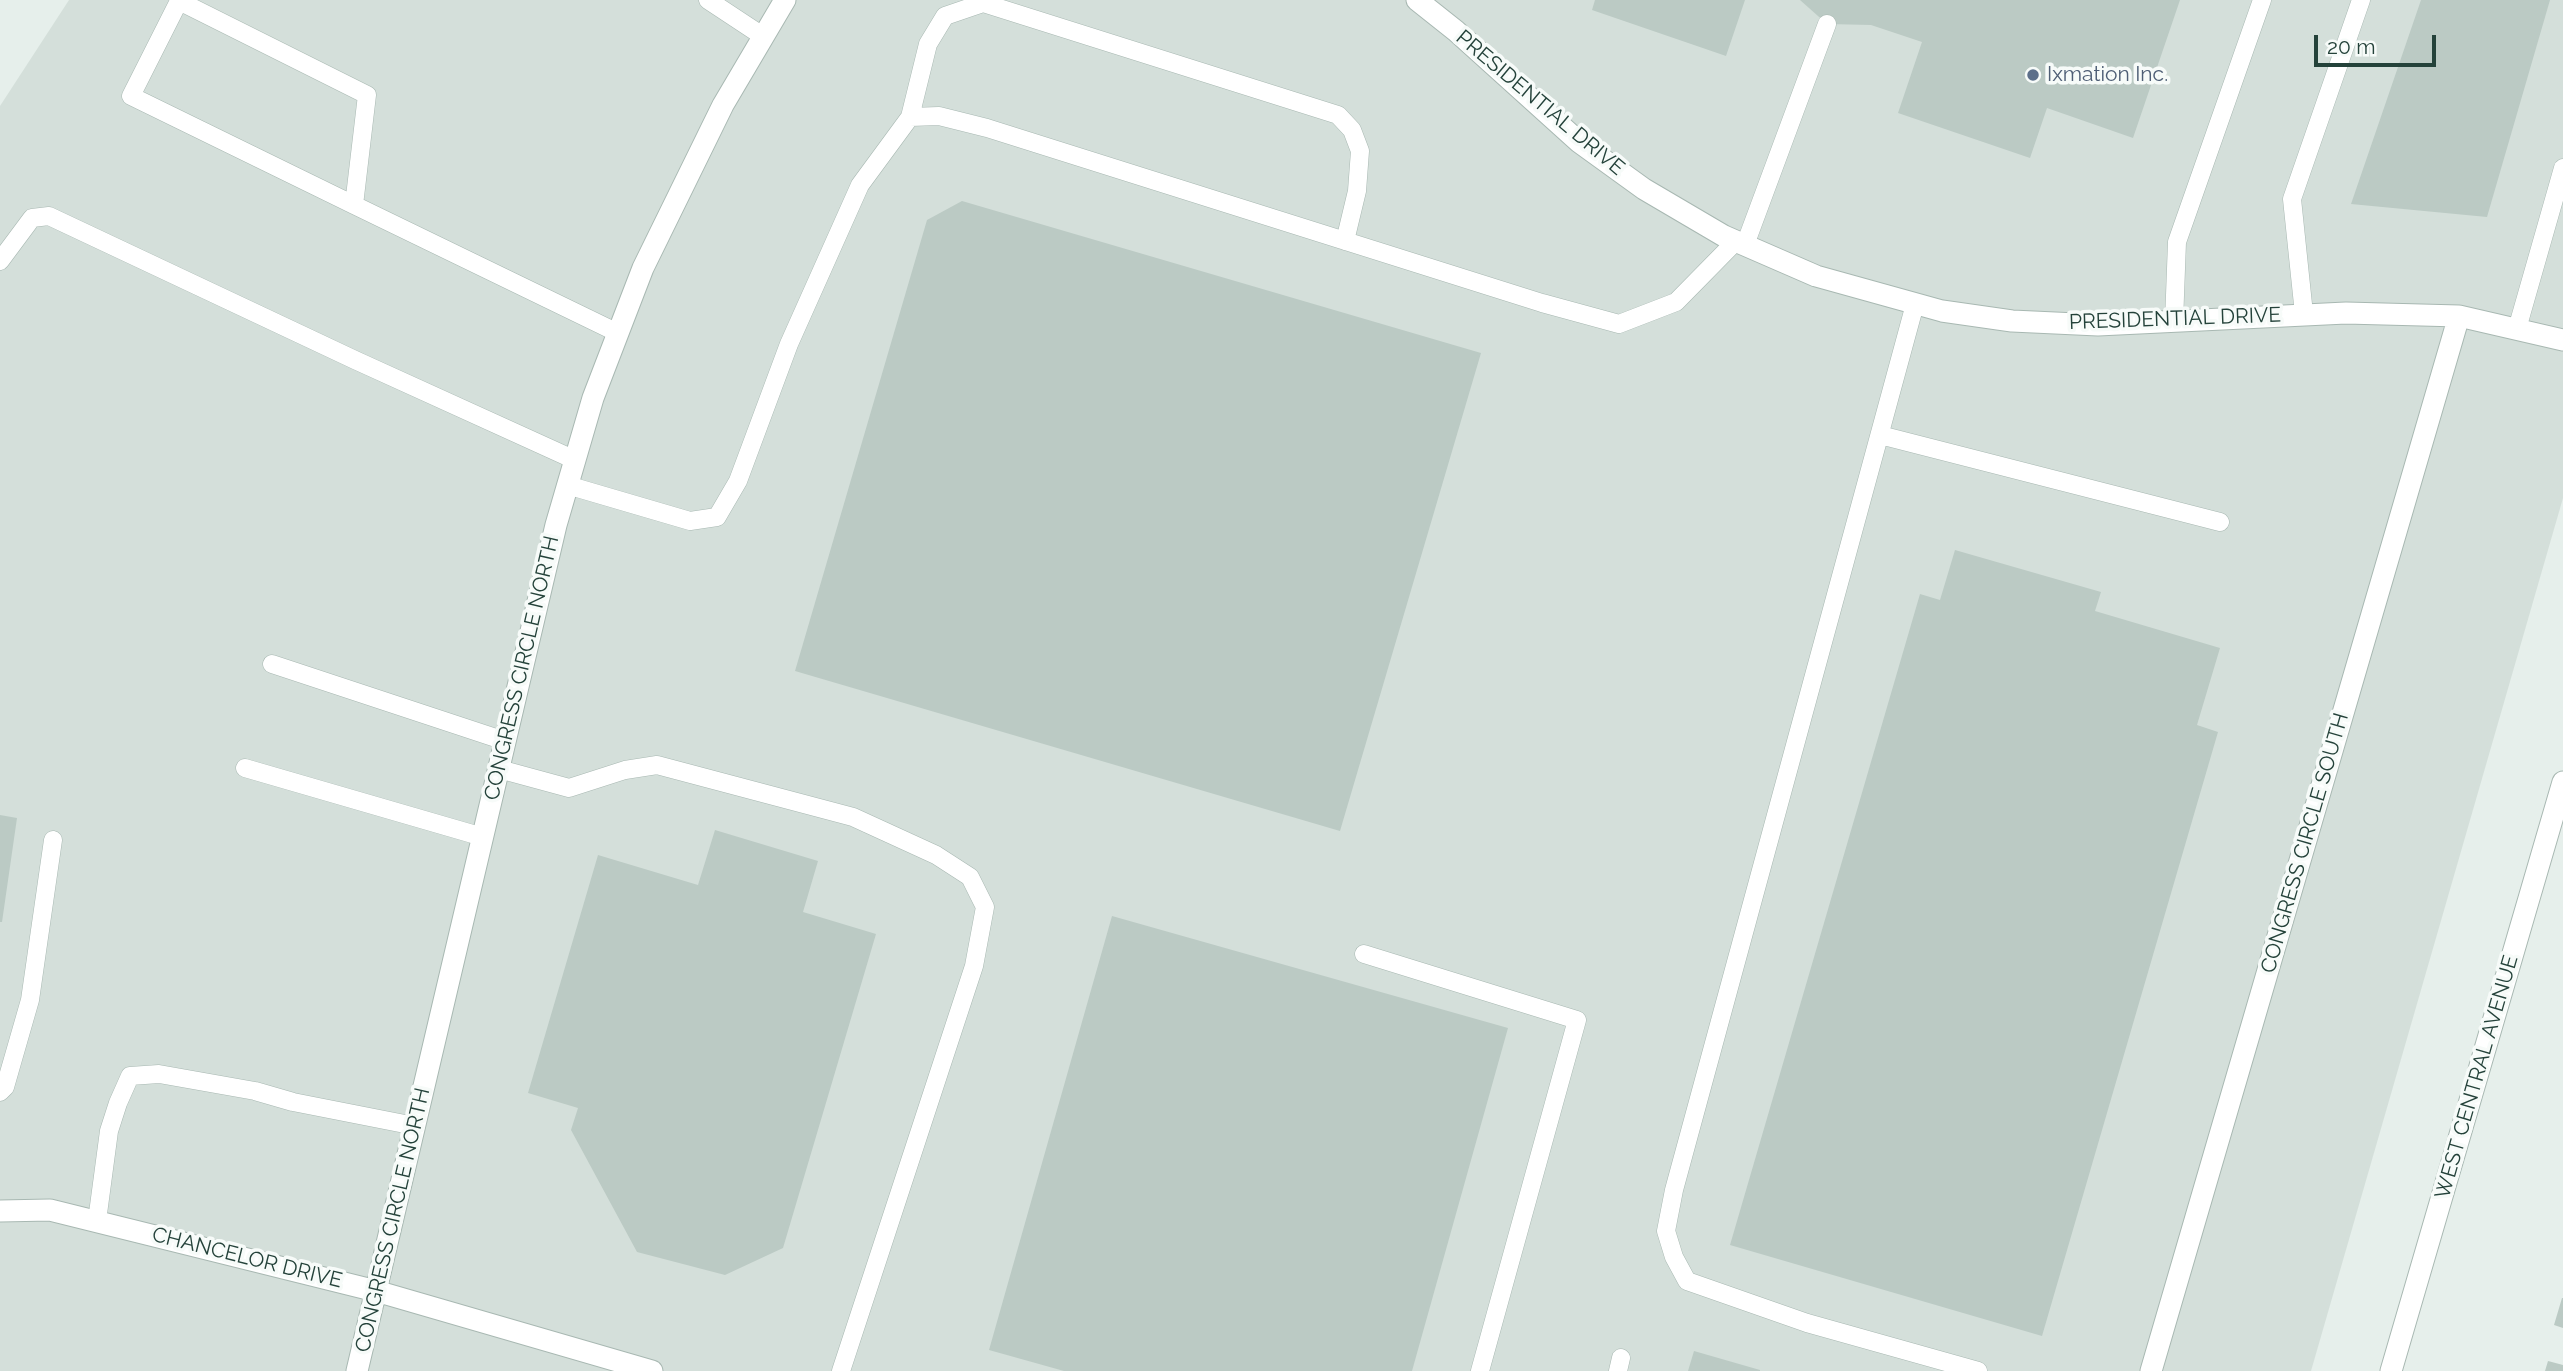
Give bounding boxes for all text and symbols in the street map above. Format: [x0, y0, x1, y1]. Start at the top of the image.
scale bar [2318, 21, 2440, 65]
street label: PRESIDENTIAL DRIVE [1451, 25, 1629, 181]
text: 20 m [2327, 34, 2375, 59]
place label: Ixmation Inc. [2047, 62, 2168, 88]
marker: Ixmation Inc. [2025, 67, 2041, 83]
street label: PRESIDENTIAL DRIVE [2069, 303, 2281, 335]
street label: CONGRESS CIRCLE NORTH [479, 533, 565, 803]
street label: CONGRESS CIRCLE SOUTH [2256, 710, 2354, 976]
street label: WEST CENTRAL AVENUE [2430, 952, 2524, 1202]
street label: CONGRESS CIRCLE NORTH [350, 1085, 436, 1355]
street label: CHANCELOR DRIVE [149, 1222, 345, 1294]

